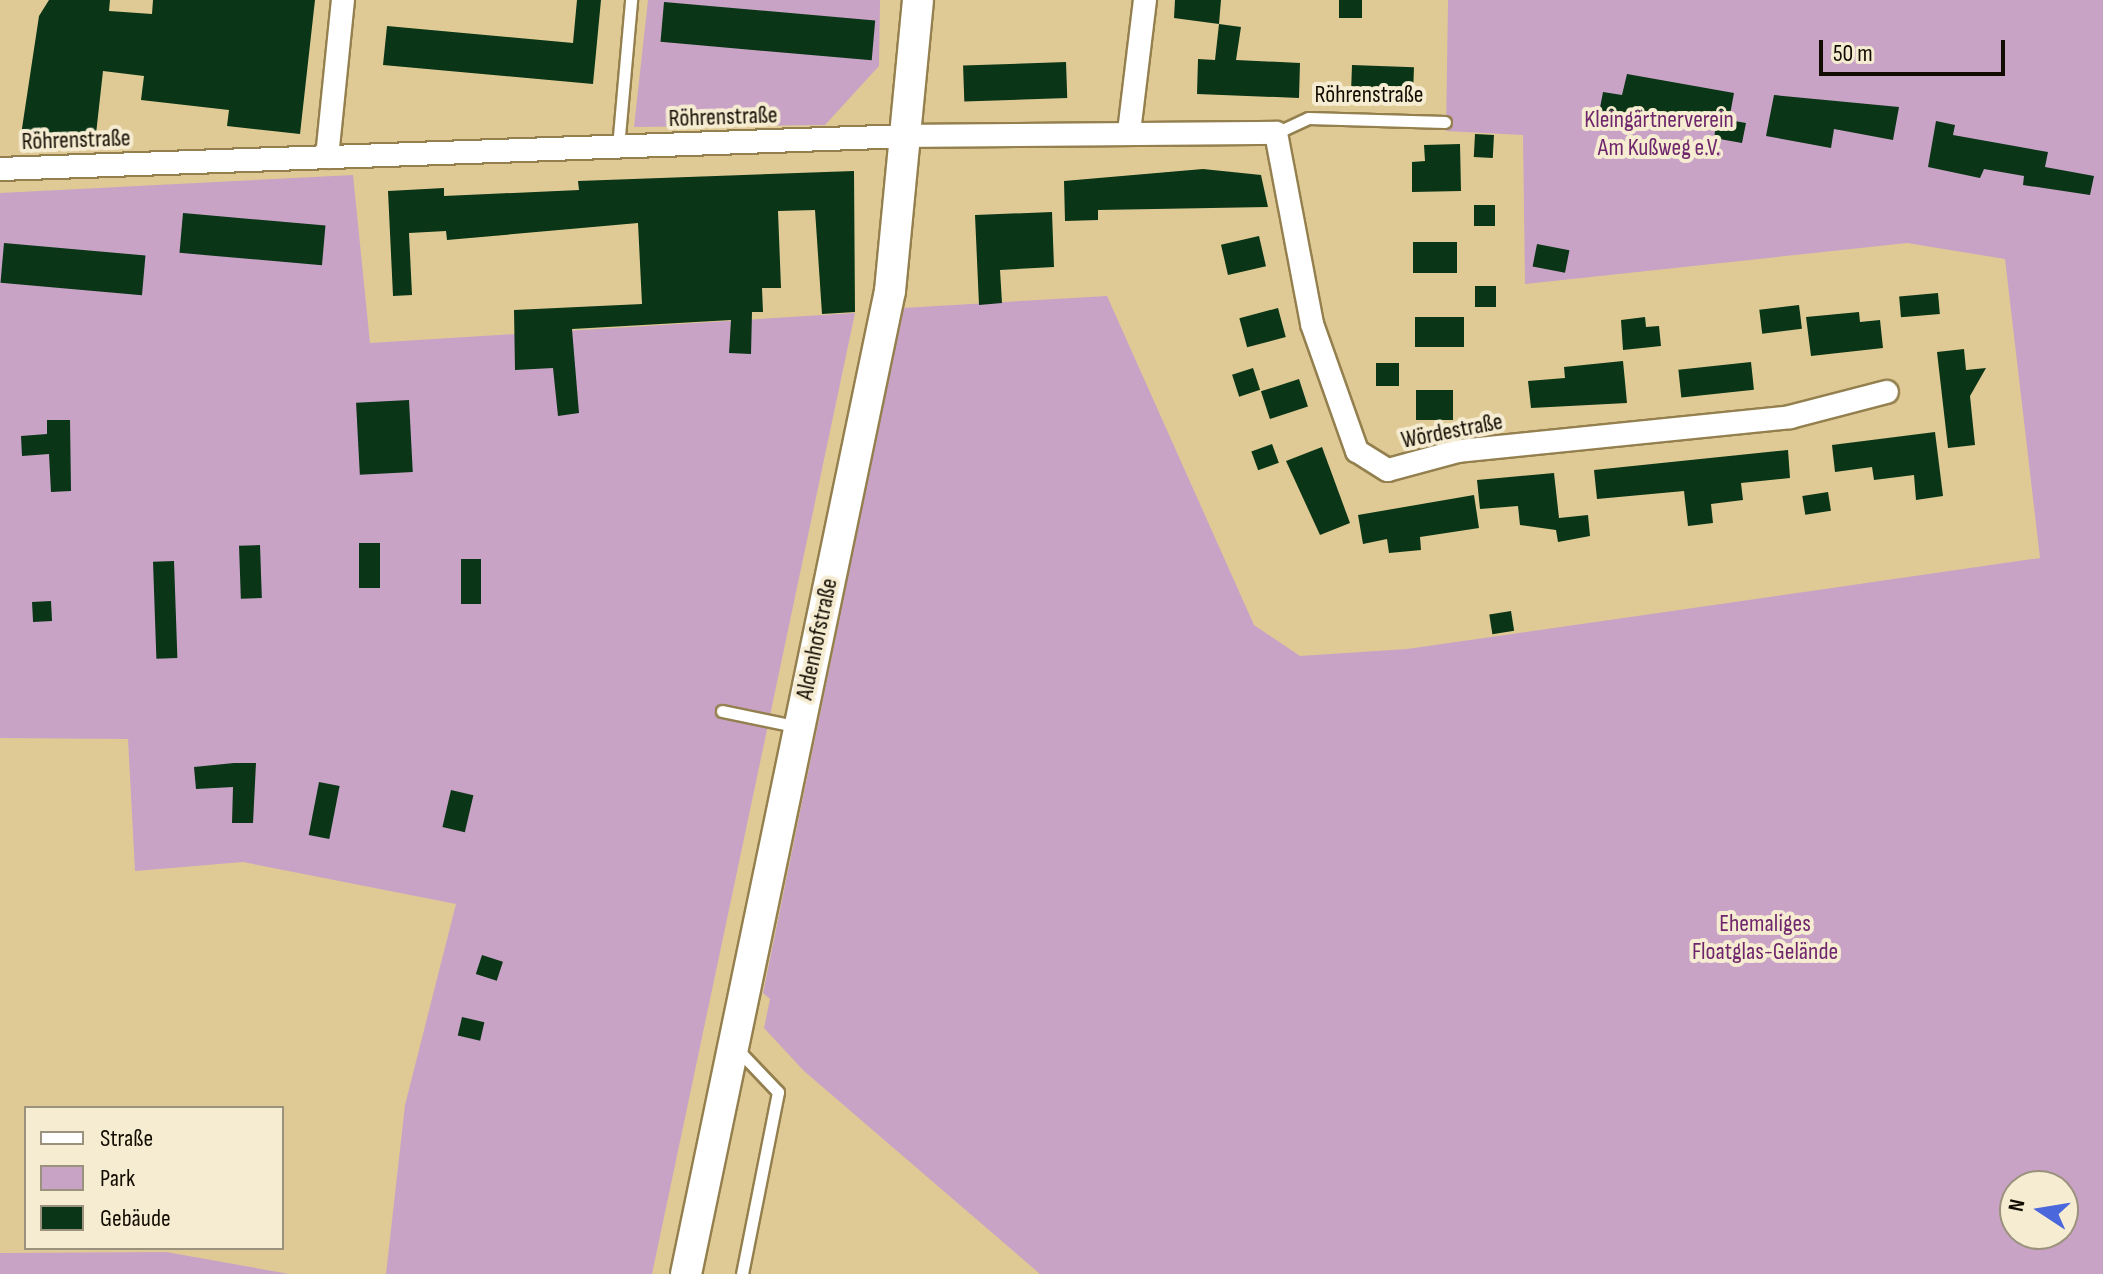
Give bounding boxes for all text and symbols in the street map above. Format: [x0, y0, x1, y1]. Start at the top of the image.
scale bar [1823, 24, 2009, 74]
text: 50 m [1833, 39, 1873, 68]
street label: Röhrenstraße [1315, 81, 1423, 109]
street label: Röhrenstraße [668, 101, 778, 133]
park label: Kleingärtnerverein Am Kußweg e.V. [1584, 106, 1734, 162]
street label: Röhrenstraße [21, 124, 131, 156]
street label: Wördestraße [1399, 407, 1505, 455]
street label: Aldenhofstraße [790, 576, 844, 702]
park label: Ehemaliges Floatglas-Gelände [1692, 910, 1838, 966]
legend [24, 1106, 284, 1250]
text: Straße [100, 1124, 153, 1153]
text: Park [100, 1164, 135, 1193]
north arrow [1999, 1170, 2079, 1250]
text: N [2003, 1197, 2031, 1214]
text: Gebäude [100, 1204, 171, 1233]

